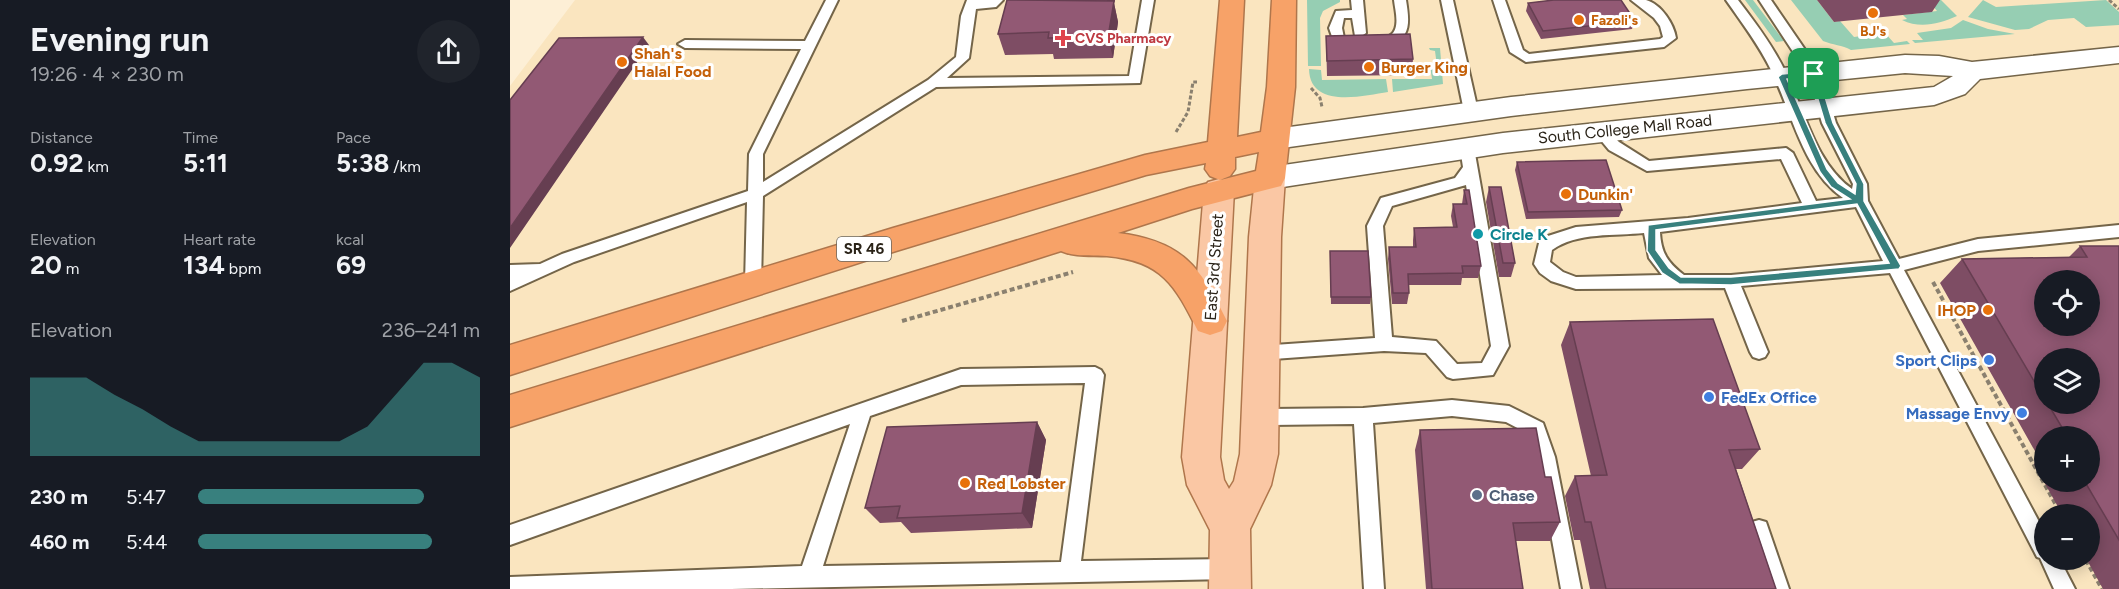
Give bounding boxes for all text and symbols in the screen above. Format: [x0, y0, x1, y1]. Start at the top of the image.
marker: BJ's [1866, 6, 1880, 20]
place label: Fazoli's [1591, 12, 1638, 29]
marker: Fazoli's [1572, 13, 1586, 27]
text: Evening run [30, 20, 209, 59]
button: share [417, 20, 480, 83]
place label: BJ's [1860, 23, 1887, 40]
place label: CVS Pharmacy [1075, 30, 1172, 47]
marker: CVS Pharmacy [1056, 31, 1070, 45]
place label: Shah's Halal Food [634, 44, 712, 81]
pin [1788, 48, 1839, 99]
marker: Shah's Halal Food [615, 55, 629, 69]
icon: arrive [1797, 57, 1830, 90]
place label: Burger King [1381, 58, 1468, 77]
marker: Burger King [1362, 60, 1376, 74]
text: 19:26 · 4 × 230 m [30, 62, 184, 86]
street label: South College Mall Road [1537, 110, 1713, 148]
text: Distance [30, 128, 93, 147]
text: Time [183, 128, 218, 147]
text: Pace [336, 128, 371, 147]
text: 0.92 [30, 147, 83, 179]
text: 5:11 [183, 147, 228, 179]
text: 5:38 [336, 147, 389, 179]
text: km [83, 157, 109, 176]
text: /km [389, 157, 421, 176]
place label: Dunkin' [1578, 185, 1633, 204]
marker: Dunkin' [1559, 187, 1573, 201]
street label: East 3rd Street [1201, 213, 1227, 321]
place label: Circle K [1490, 225, 1548, 244]
marker: Circle K [1471, 227, 1485, 241]
text: Elevation [30, 230, 96, 249]
text: Heart rate [183, 230, 256, 249]
text: kcal [336, 230, 364, 249]
road number: SR 46 [837, 237, 891, 261]
text: 20 [30, 249, 62, 281]
text: 134 [183, 249, 225, 281]
text: 69 [336, 249, 366, 281]
text: m [62, 259, 79, 278]
text: bpm [225, 259, 261, 278]
map controls [2034, 270, 2100, 570]
button: locate [2034, 270, 2100, 336]
place label: IHOP [1937, 301, 1976, 320]
marker: IHOP [1981, 303, 1995, 317]
text: Elevation [30, 318, 112, 342]
text: 236–241 m [382, 318, 480, 342]
button: layers [2034, 348, 2100, 414]
place label: Sport Clips [1895, 351, 1978, 370]
marker: Sport Clips [1982, 353, 1996, 367]
place label: FedEx Office [1721, 388, 1817, 407]
marker: FedEx Office [1702, 390, 1716, 404]
place label: Massage Envy [1906, 404, 2011, 423]
marker: Massage Envy [2015, 406, 2029, 420]
button: + [2034, 426, 2100, 492]
place label: Red Lobster [977, 474, 1066, 493]
marker: Red Lobster [958, 476, 972, 490]
text: 230 m [30, 485, 88, 509]
text: 5:47 [126, 485, 166, 509]
place label: Chase [1489, 486, 1535, 505]
marker: Chase [1470, 488, 1484, 502]
button: − [2034, 504, 2100, 570]
text: 460 m [30, 530, 89, 554]
text: 5:44 [126, 530, 167, 554]

